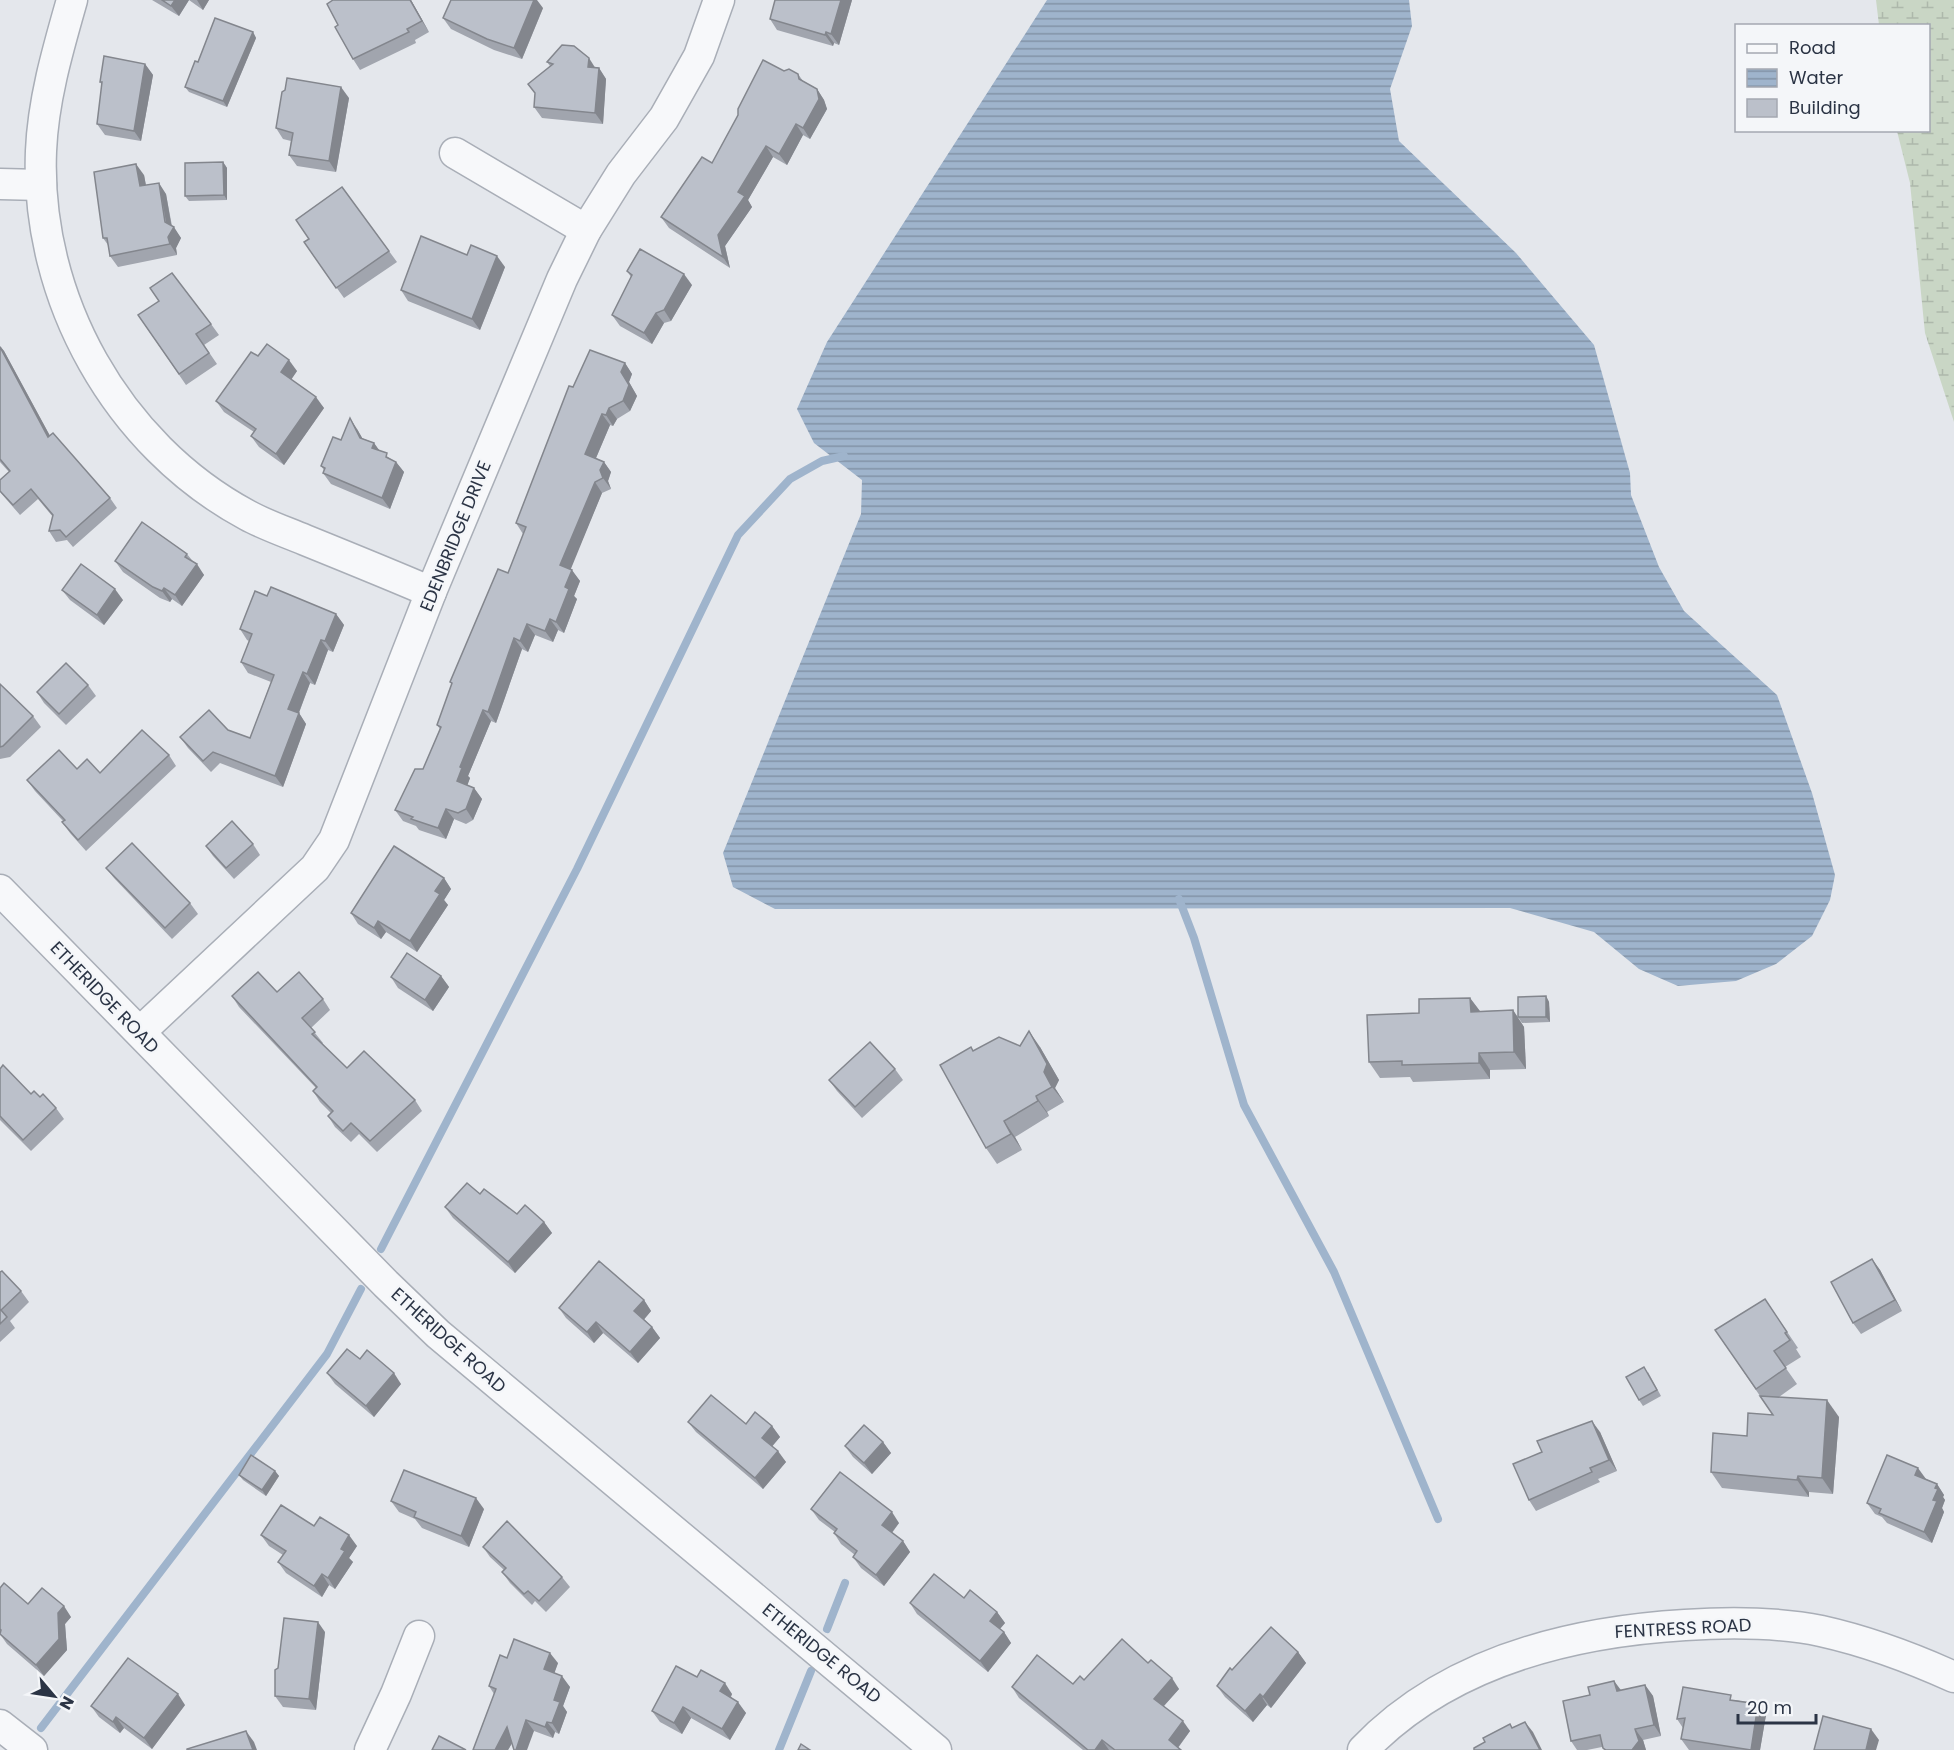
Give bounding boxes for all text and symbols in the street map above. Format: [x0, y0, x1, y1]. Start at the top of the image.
legend [1735, 24, 1930, 132]
text: Road [1789, 35, 1836, 60]
text: Water [1789, 65, 1843, 90]
text: Building [1789, 95, 1861, 120]
street label: EDENBRIDGE DRIVE [413, 457, 497, 615]
street label: ETHERIDGE ROAD [45, 936, 165, 1058]
street label: ETHERIDGE ROAD [386, 1282, 512, 1398]
street label: ETHERIDGE ROAD [757, 1597, 887, 1709]
street label: FENTRESS ROAD [1614, 1612, 1752, 1644]
north arrow [24, 1666, 84, 1726]
scale bar [1738, 1687, 1816, 1725]
text: N [54, 1692, 80, 1714]
text: 20 m [1747, 1695, 1792, 1720]

